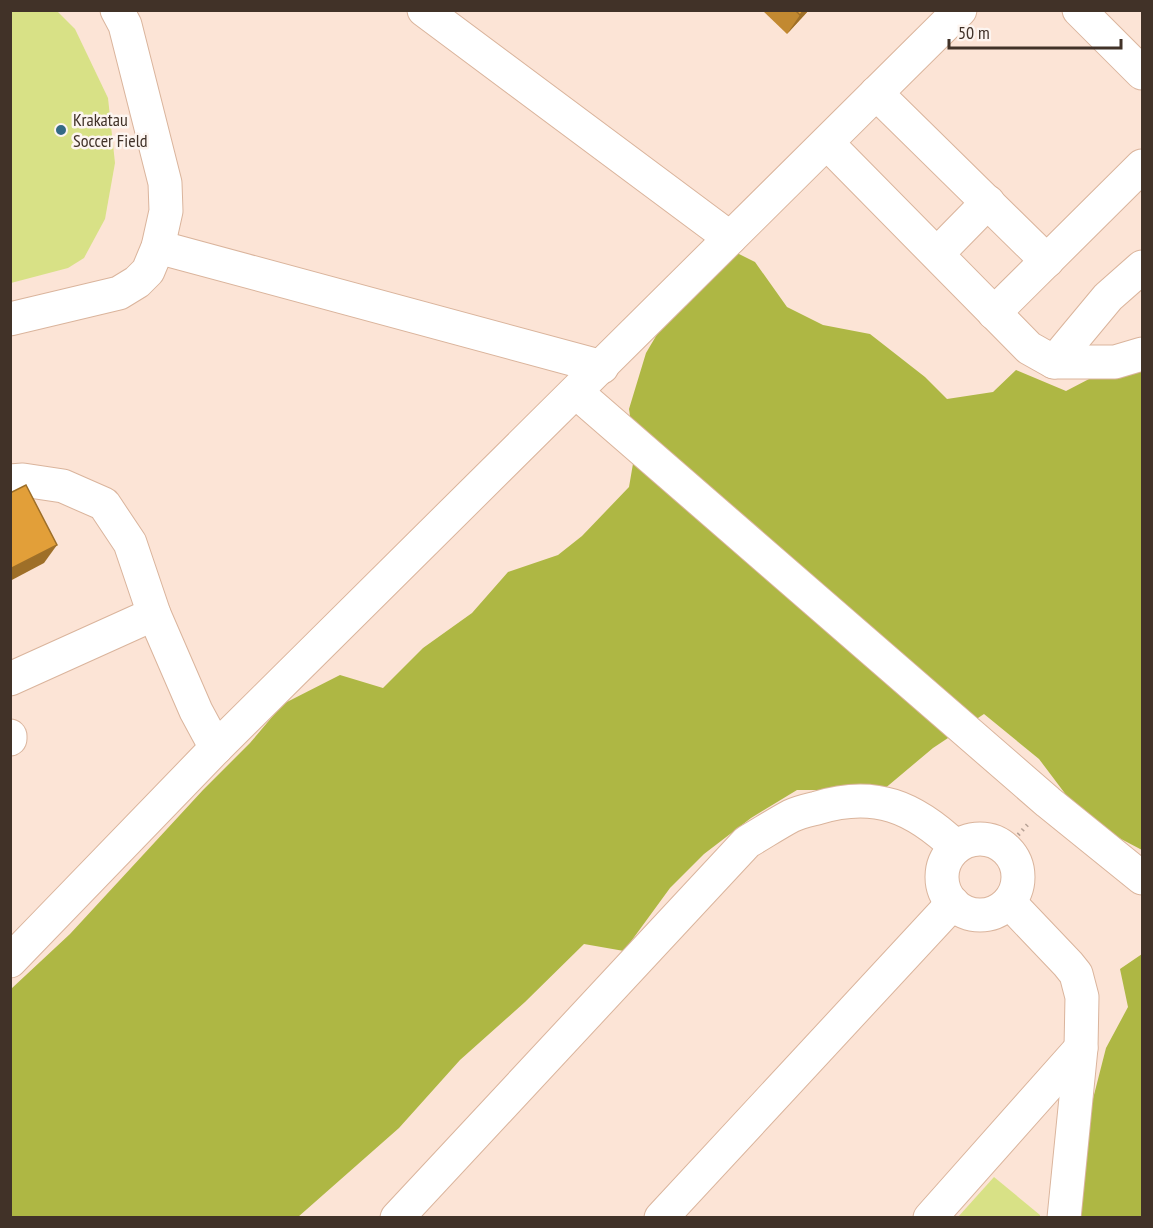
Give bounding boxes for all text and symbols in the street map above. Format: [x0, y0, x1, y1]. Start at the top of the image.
scale bar [949, 12, 1122, 50]
text: 50 m [958, 21, 990, 44]
place label: Krakatau Soccer Field [73, 108, 148, 152]
marker: Krakatau Soccer Field [54, 123, 68, 137]

